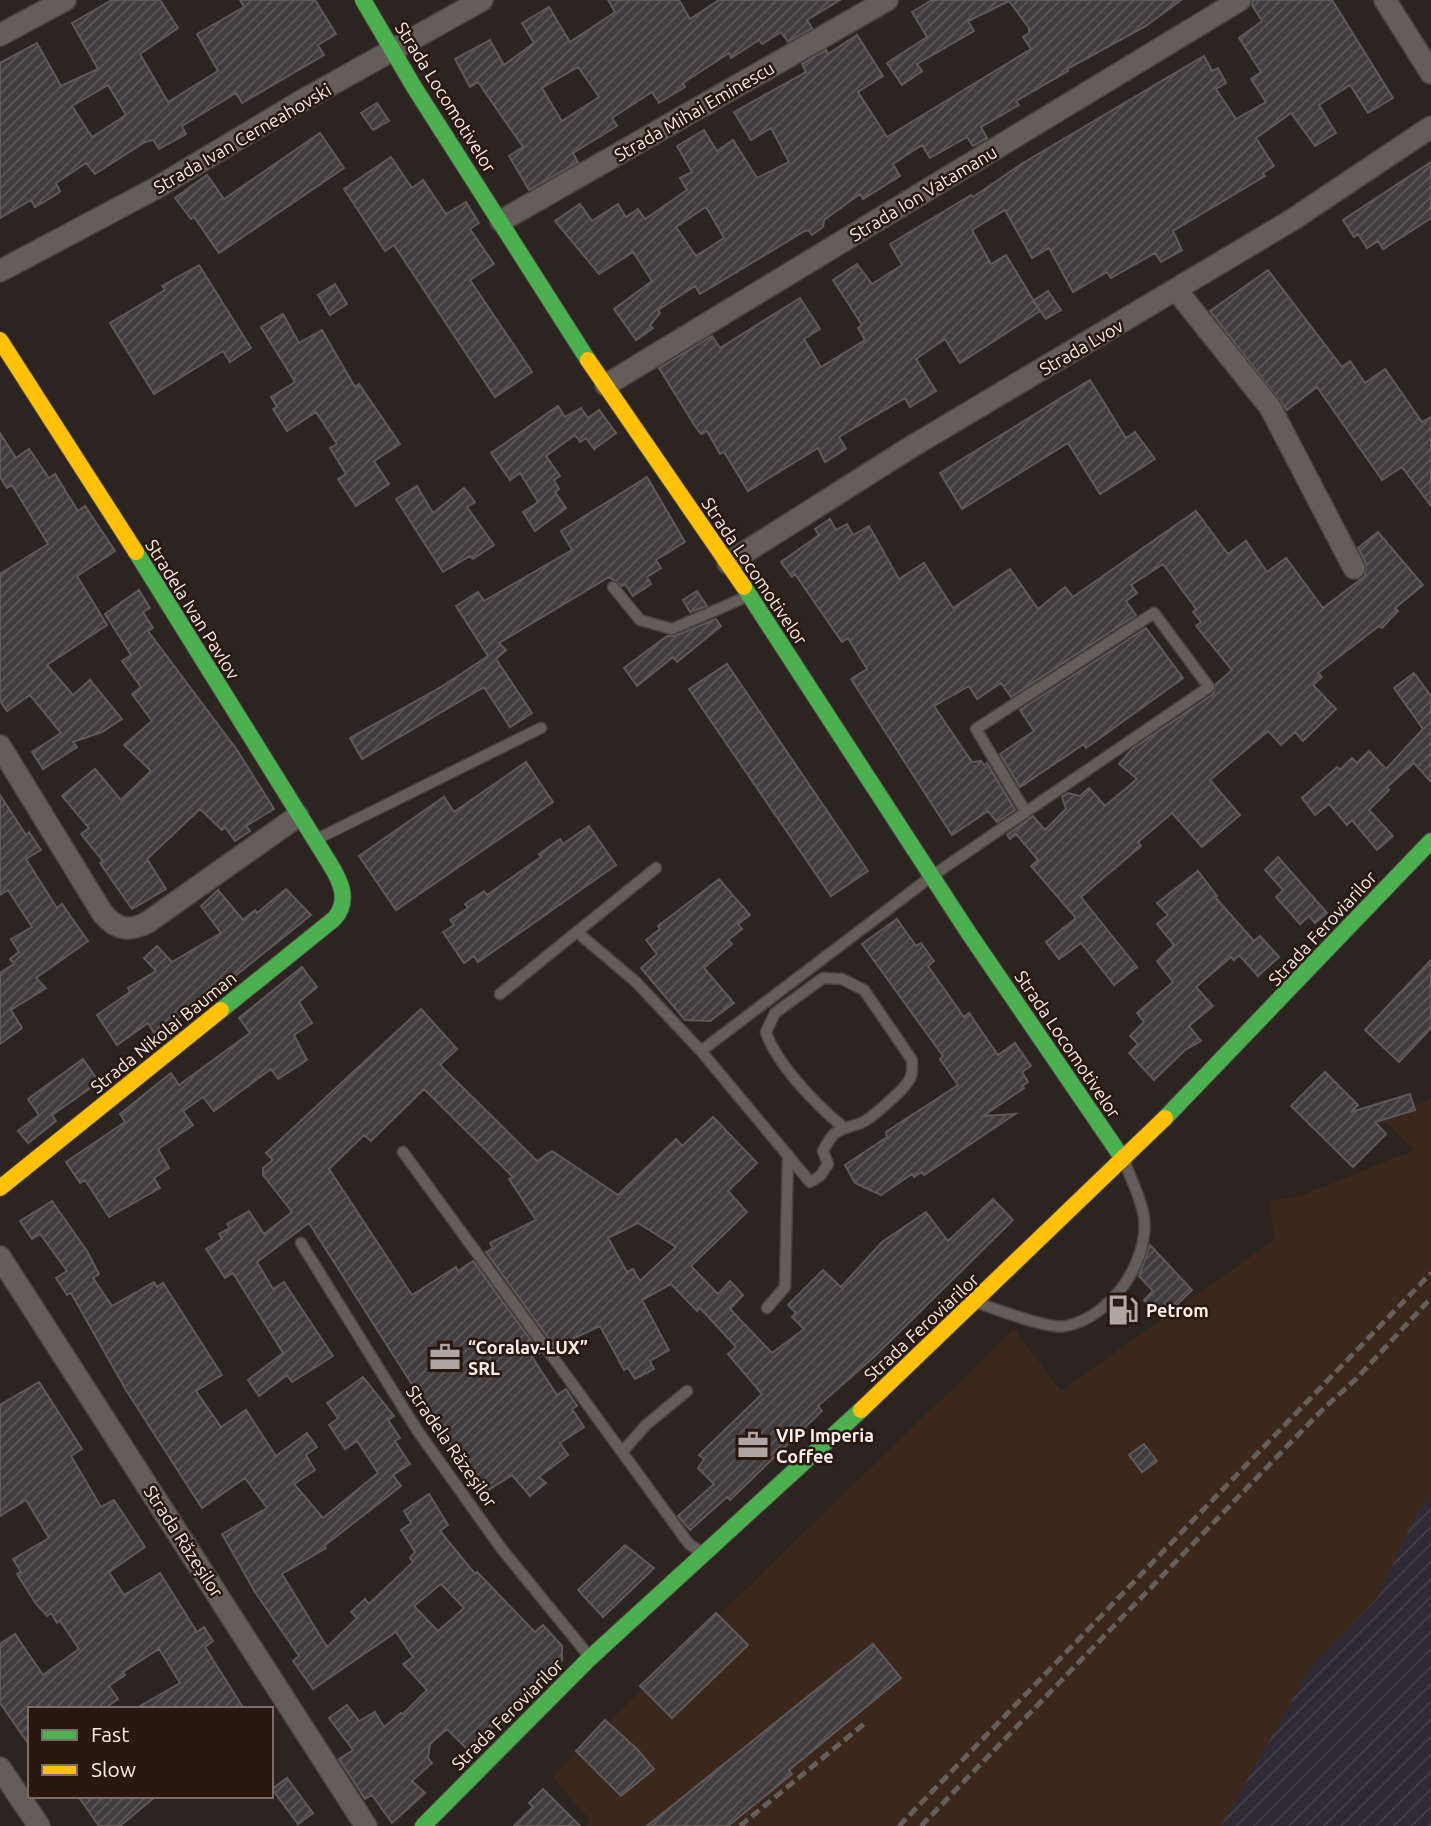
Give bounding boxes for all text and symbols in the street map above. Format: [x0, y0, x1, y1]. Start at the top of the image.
street label: Strada Locomotivelor [392, 18, 500, 176]
street label: Strada Mihai Eminescu [611, 57, 777, 165]
street label: Strada Ivan Cerneahovski [150, 79, 334, 197]
street label: Strada Ion Vatamanu [846, 141, 1000, 245]
street label: Strada Lvov [1036, 315, 1126, 379]
street label: Strada Locomotivelor [698, 494, 812, 649]
street label: Stradela Ivan Pavlov [142, 536, 244, 683]
street label: Strada Feroviarilor [1264, 867, 1380, 989]
street label: Strada Nikolai Bauman [86, 967, 240, 1097]
street label: Strada Locomotivelor [1011, 967, 1125, 1122]
street label: Strada Feroviarilor [860, 1269, 982, 1385]
fuel station icon: Petrom [1106, 1293, 1140, 1327]
place label: Petrom [1146, 1300, 1209, 1320]
place label: “Coralav-LUX” SRL [468, 1337, 588, 1378]
office icon: “Coralav-LUX” SRL [428, 1340, 462, 1374]
street label: Stradela Răzeșilor [403, 1381, 502, 1511]
place label: VIP Imperia Coffee [776, 1425, 874, 1466]
office icon: VIP Imperia Coffee [736, 1428, 770, 1462]
street label: Strada Răzeșilor [140, 1481, 228, 1601]
street label: Strada Feroviarilor [447, 1654, 567, 1774]
legend [28, 1707, 273, 1798]
text: Fast [91, 1722, 129, 1746]
text: Slow [91, 1757, 136, 1781]

